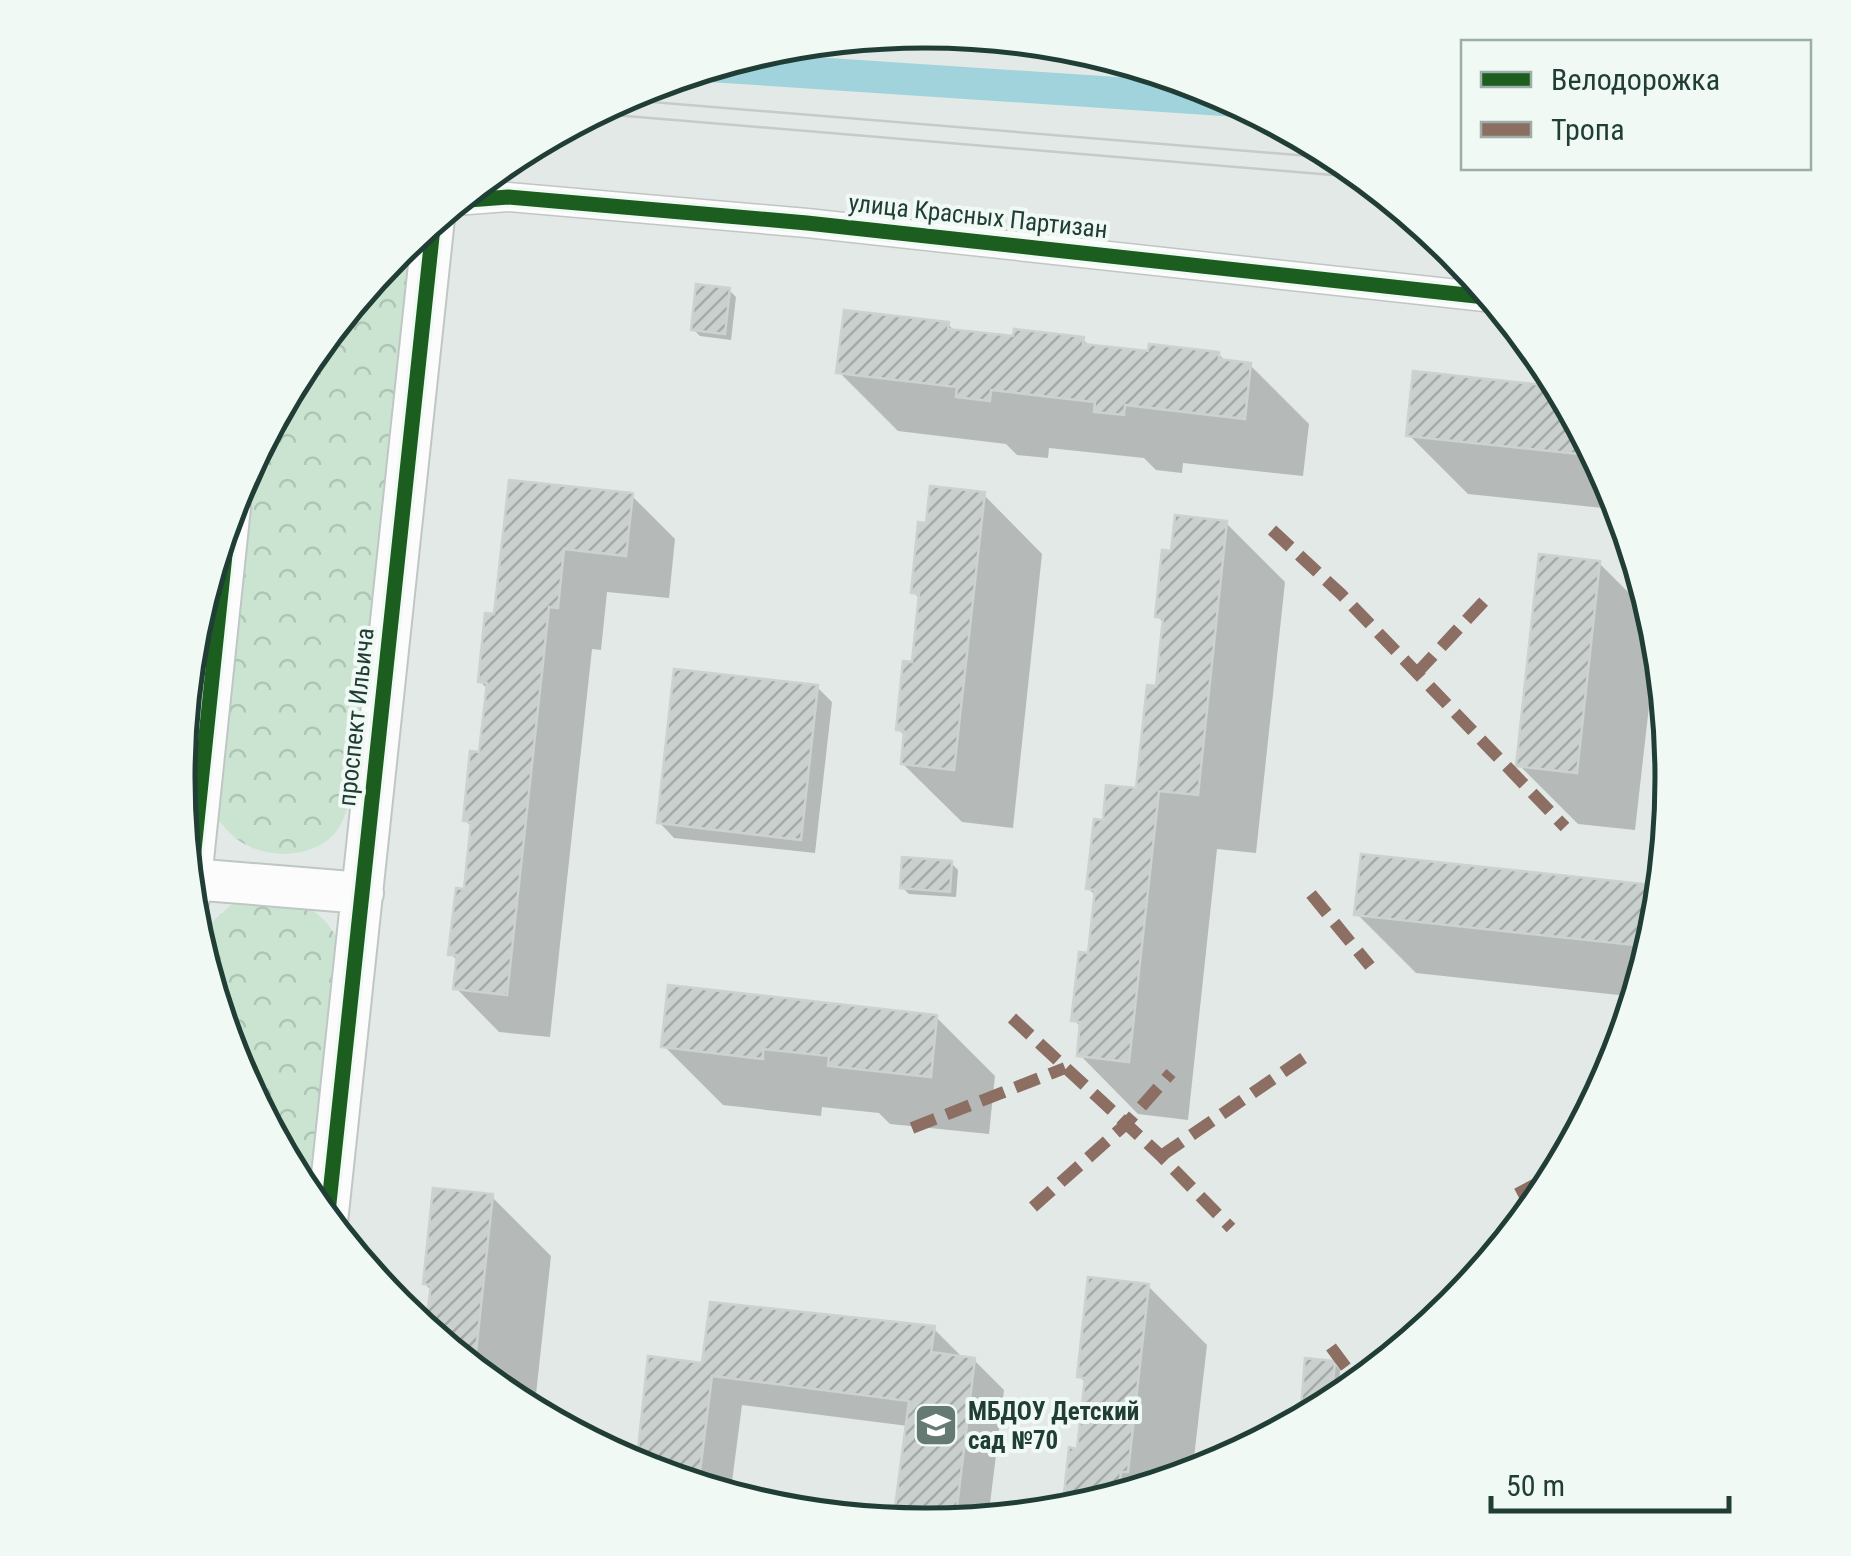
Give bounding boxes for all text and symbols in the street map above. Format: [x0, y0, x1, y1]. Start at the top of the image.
legend [1461, 40, 1811, 170]
text: Велодорожка [1551, 62, 1720, 97]
text: Тропа [1551, 112, 1625, 147]
street label: улица Красных Партизан [847, 188, 1109, 244]
street label: проспект Ильича [332, 626, 380, 808]
place label: МБДОУ Детский сад №70 [968, 1397, 1139, 1455]
school or university icon: МБДОУ Детский сад №70 [913, 1402, 959, 1448]
scale bar [1491, 1451, 1728, 1513]
text: 50 m [1506, 1468, 1565, 1503]

